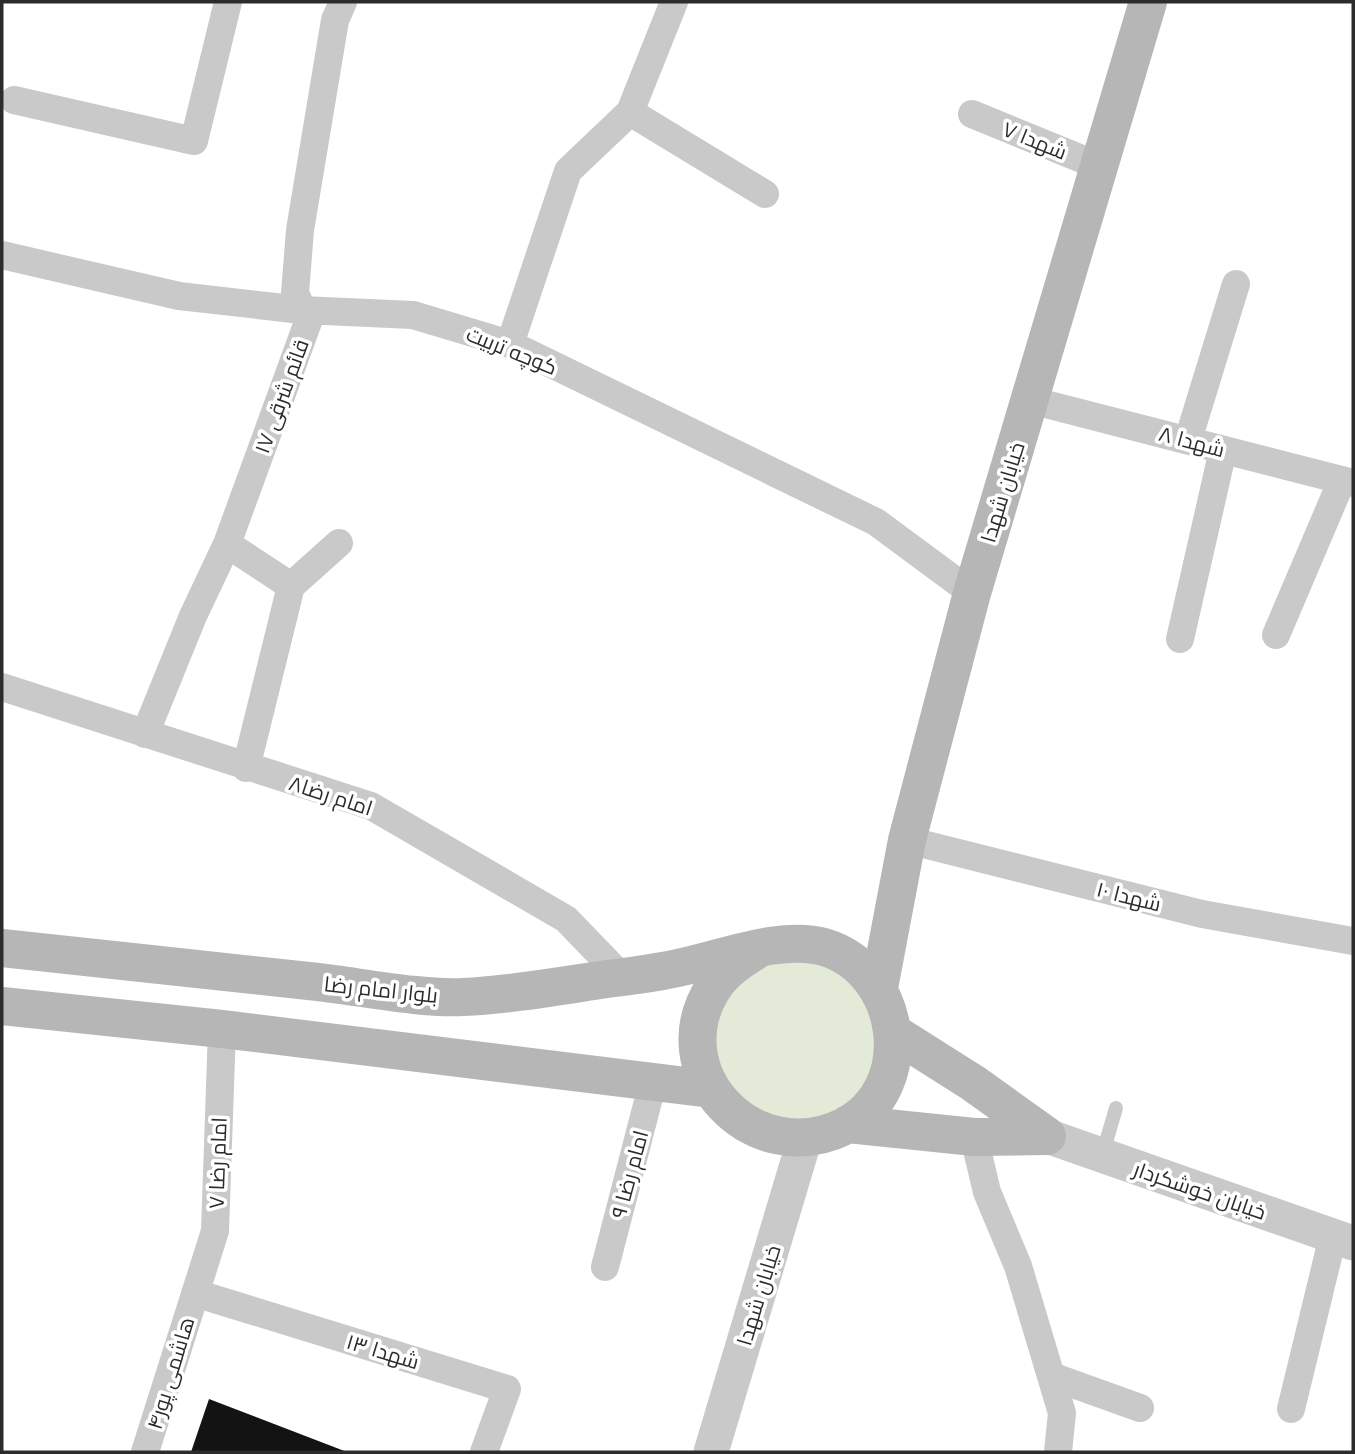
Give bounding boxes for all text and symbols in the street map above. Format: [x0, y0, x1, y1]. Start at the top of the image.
street label: شهدا ۷ [999, 115, 1071, 166]
street label: کوچه تربیت [462, 320, 561, 382]
street label: قائم شرقی ۱۷ [248, 335, 316, 457]
street label: شهدا ۸ [1156, 420, 1228, 463]
street label: خیابان شهدا [974, 439, 1031, 546]
street label: ۸امام رضا [285, 769, 376, 823]
street label: شهدا ۱۰ [1094, 875, 1164, 918]
street label: بلوار امام رضا [323, 970, 439, 1010]
street label: امام رضا ۷ [202, 1117, 234, 1209]
street label: امام رضا ۹ [605, 1127, 655, 1221]
street label: خیابان خوشکردار [1129, 1155, 1270, 1226]
street label: خیابان شهدا [730, 1242, 787, 1349]
street label: هاشمی پور۴ [141, 1314, 201, 1433]
street label: شهدا ۱۳ [343, 1328, 422, 1375]

